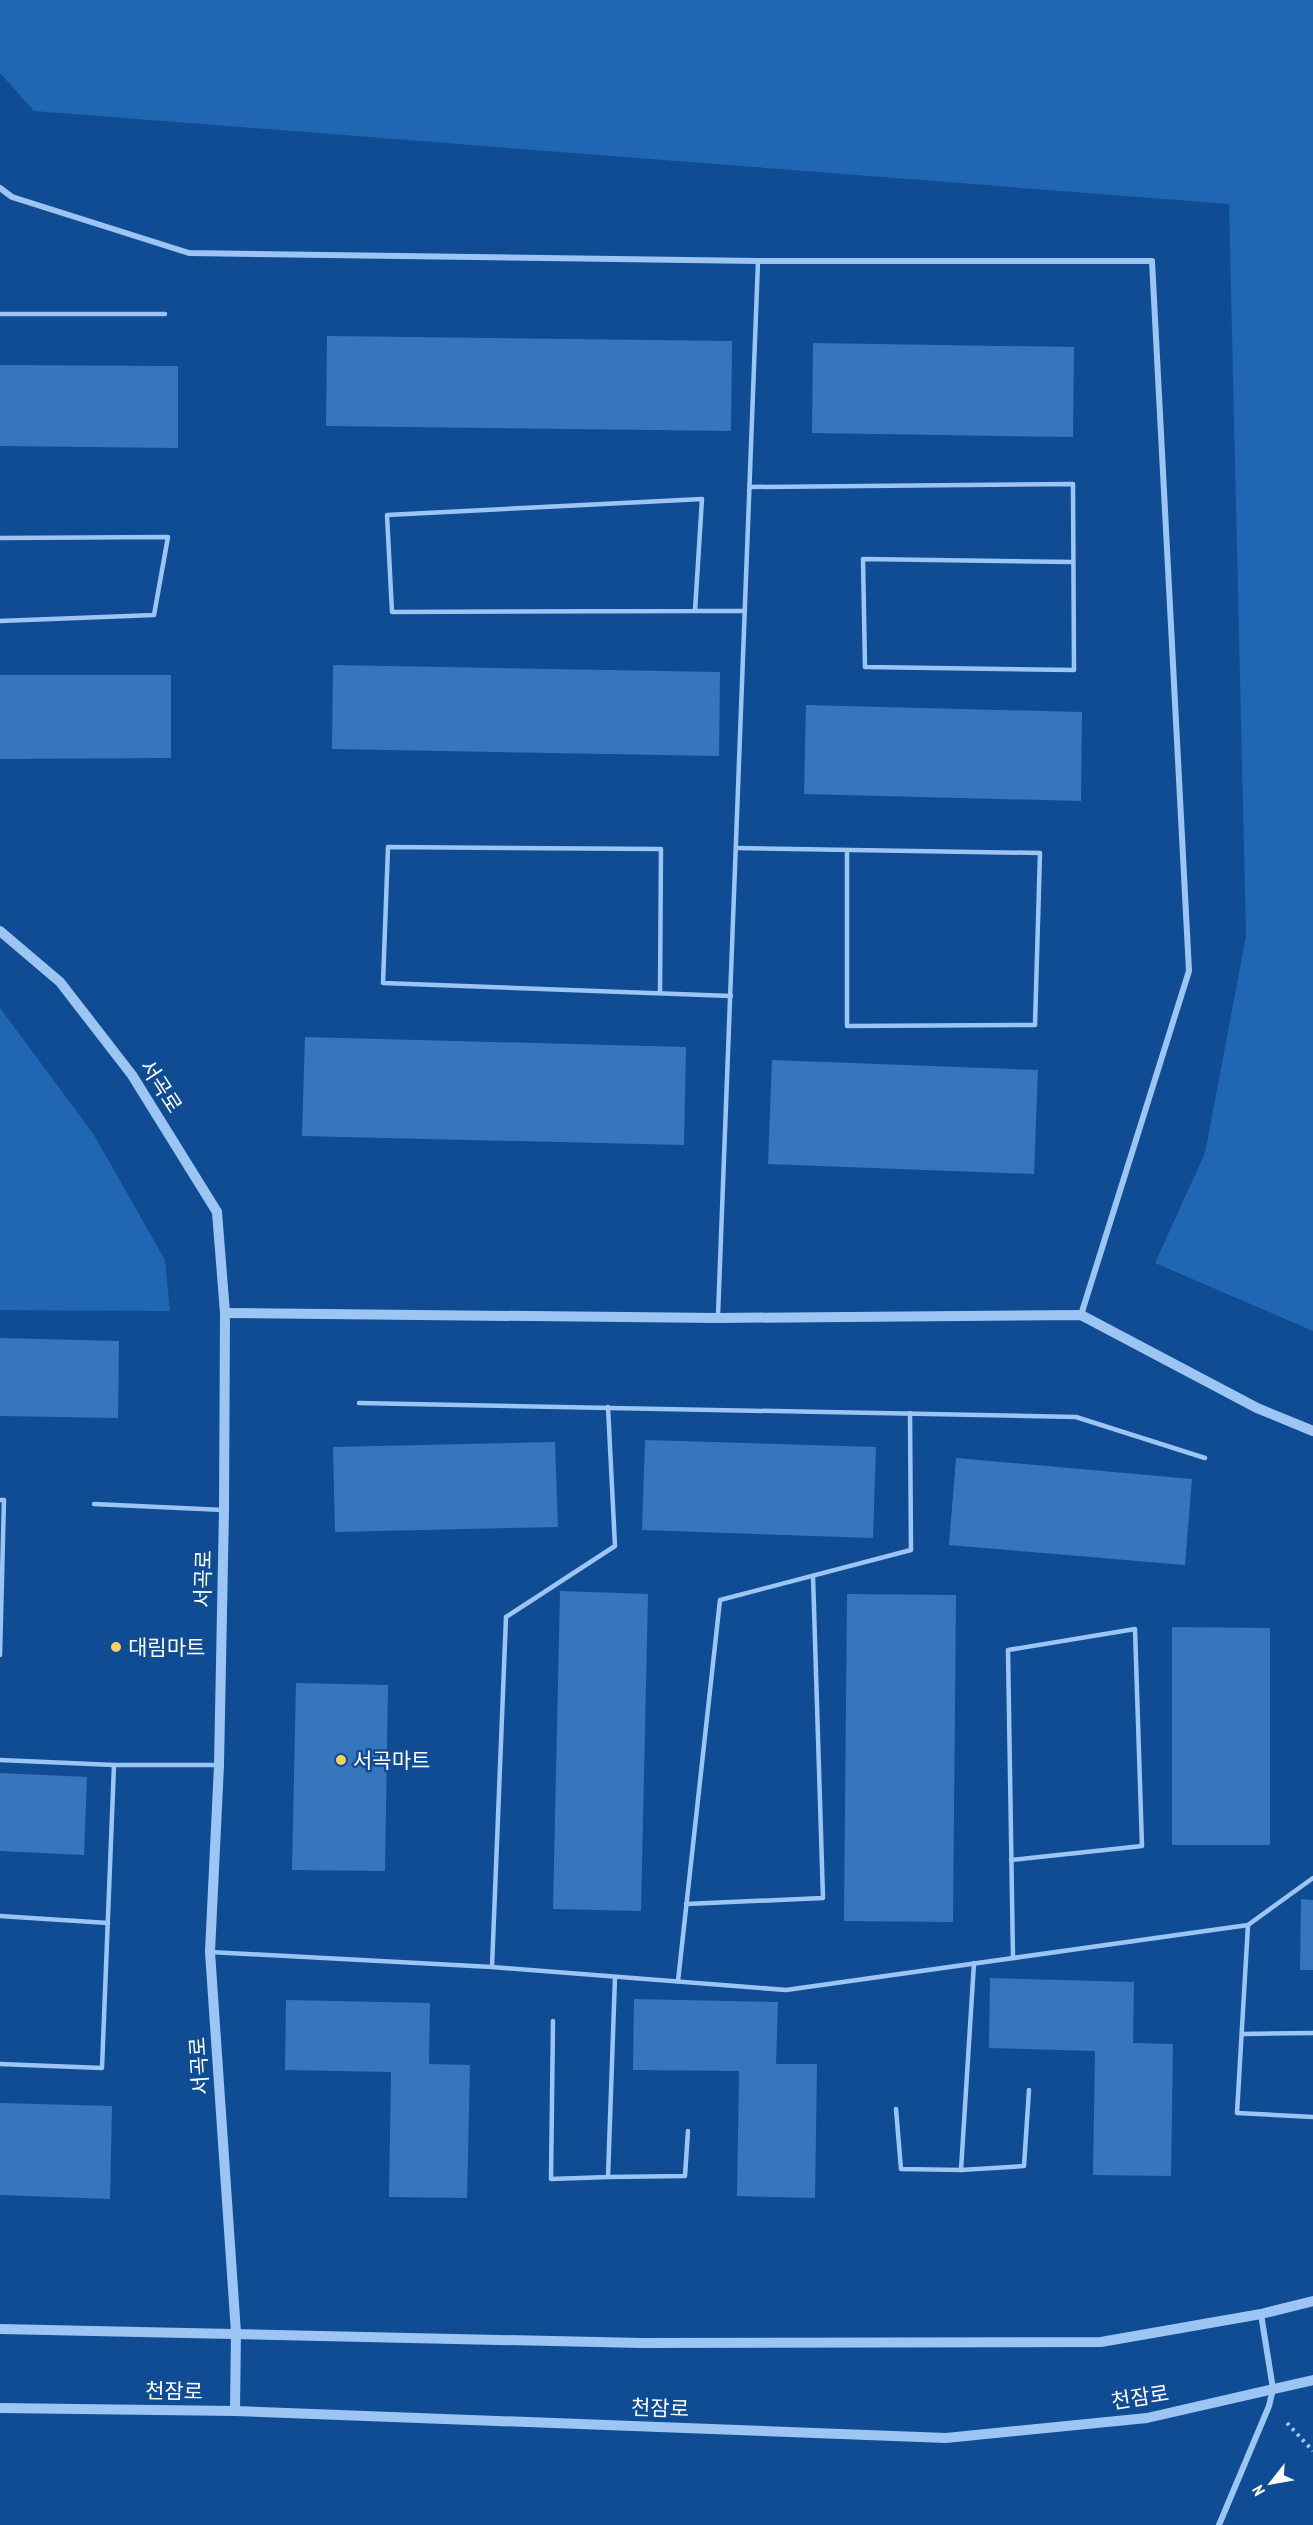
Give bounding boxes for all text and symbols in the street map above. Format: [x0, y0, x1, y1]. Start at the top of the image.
street label: 서곡로 [134, 1054, 188, 1118]
street label: 서곡로 [189, 1550, 217, 1608]
place label: 대림마트 [128, 1634, 205, 1661]
marker: 대림마트 [109, 1640, 123, 1654]
place label: 서곡마트 [353, 1747, 430, 1774]
marker: 서곡마트 [334, 1753, 348, 1767]
street label: 서곡로 [184, 2036, 214, 2096]
street label: 천잠로 [145, 2377, 203, 2405]
street label: 천잠로 [1109, 2379, 1171, 2415]
street label: 천잠로 [631, 2393, 689, 2423]
north arrow [1241, 2453, 1301, 2513]
text: N [1247, 2482, 1269, 2500]

